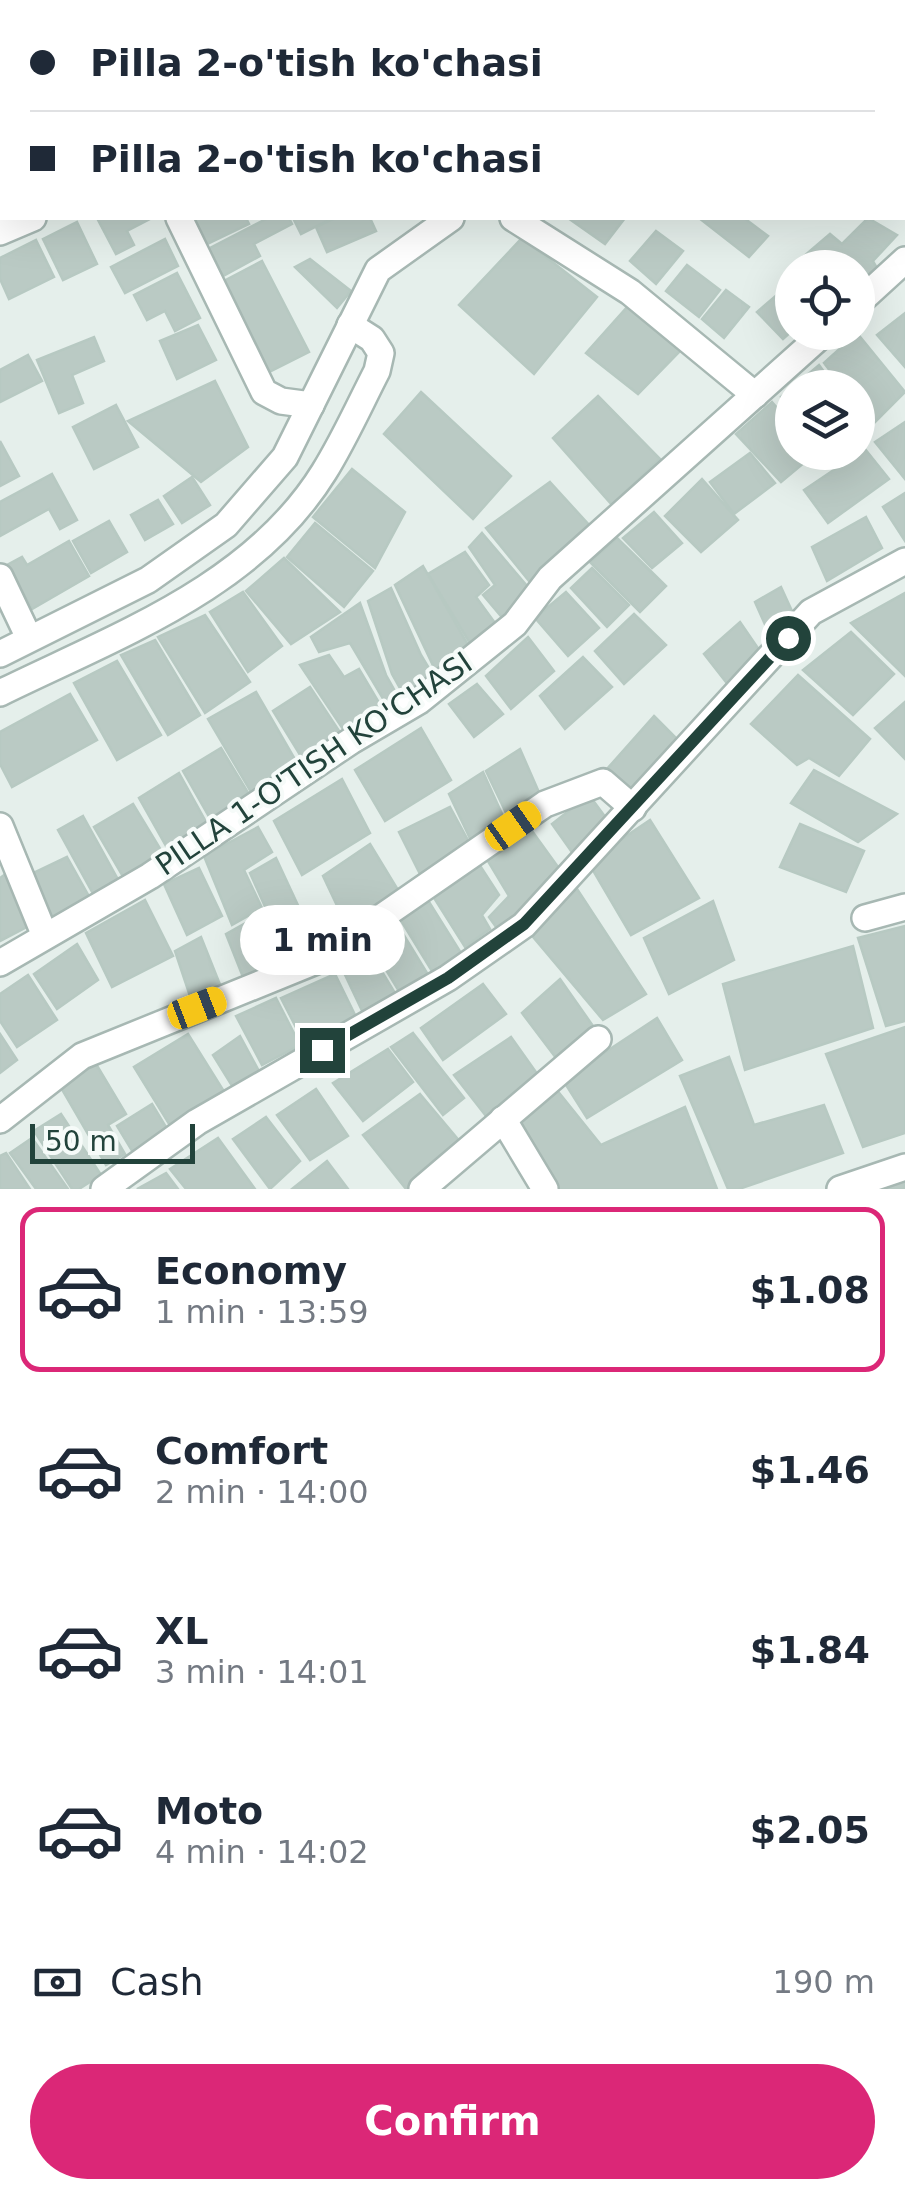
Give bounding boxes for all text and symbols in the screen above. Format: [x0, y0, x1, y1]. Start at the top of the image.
text: Pilla 2-o'tish ko'chasi [90, 41, 543, 85]
text: Pilla 2-o'tish ko'chasi [90, 137, 543, 181]
map controls [775, 250, 875, 470]
button: locate [775, 250, 875, 350]
button: layers [775, 370, 875, 470]
route start [766, 616, 811, 661]
street label: PILLA 1-O'TISH KO'CHASI [149, 645, 478, 883]
car [480, 797, 546, 855]
callout: 1 min [240, 905, 404, 975]
text: 1 min [272, 921, 373, 959]
car [164, 983, 230, 1033]
route end [300, 1028, 345, 1073]
scale bar [30, 1119, 195, 1164]
text: 50 m [45, 1125, 117, 1158]
icon: car [35, 1245, 125, 1335]
text: Economy [155, 1249, 347, 1293]
text: $1.08 [750, 1268, 870, 1312]
text: 1 min · 13:59 [155, 1293, 369, 1331]
icon: car [35, 1425, 125, 1515]
text: Comfort [155, 1429, 328, 1473]
text: $1.46 [750, 1448, 870, 1492]
text: 2 min · 14:00 [155, 1473, 369, 1511]
icon: car [35, 1605, 125, 1695]
text: XL [155, 1609, 209, 1653]
text: $1.84 [750, 1628, 870, 1672]
text: 3 min · 14:01 [155, 1653, 369, 1691]
icon: car [35, 1785, 125, 1875]
text: Moto [155, 1789, 263, 1833]
text: $2.05 [750, 1808, 870, 1852]
text: 4 min · 14:02 [155, 1833, 369, 1871]
icon: cash [30, 1955, 85, 2010]
text: Cash [110, 1960, 204, 2004]
text: 190 m [773, 1963, 875, 2001]
button: Confirm [30, 2064, 875, 2179]

